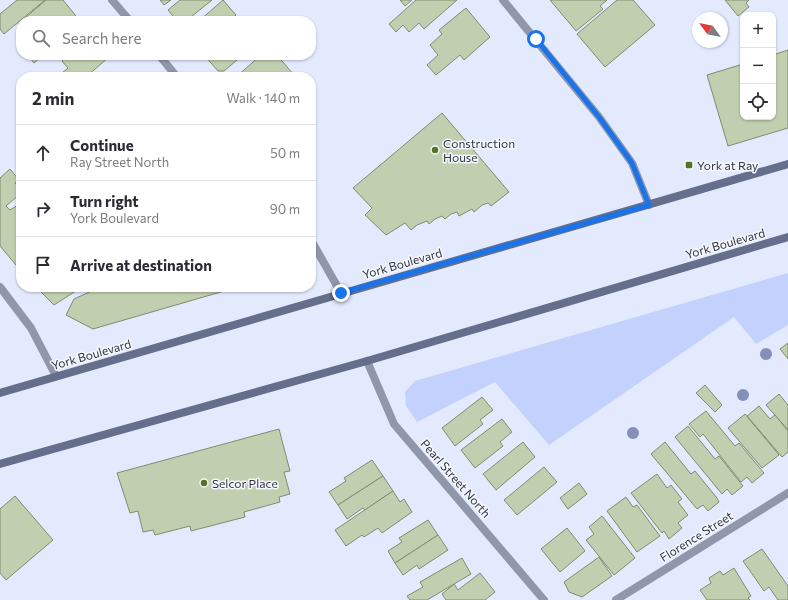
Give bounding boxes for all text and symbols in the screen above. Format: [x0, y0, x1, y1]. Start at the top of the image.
north arrow [692, 12, 728, 48]
map controls [740, 12, 776, 120]
button: + [740, 12, 776, 48]
search box [16, 16, 316, 60]
icon: search [30, 27, 52, 49]
text: Search here [62, 29, 141, 47]
route start [527, 30, 545, 48]
button: − [740, 48, 776, 84]
button: locate [740, 84, 776, 120]
text: 2 min [32, 88, 74, 109]
text: Walk · 140 m [227, 90, 300, 106]
text: Continue [70, 136, 134, 154]
place label: Construction House [443, 136, 515, 164]
icon: ahead [32, 142, 54, 164]
text: 50 m [270, 145, 300, 161]
marker: Construction House [430, 145, 440, 155]
text: Ray Street North [70, 154, 169, 170]
place label: York at Ray [697, 158, 758, 172]
marker: York at Ray [684, 160, 694, 170]
text: Turn right [70, 192, 139, 210]
icon: right [32, 198, 54, 220]
text: 90 m [270, 201, 300, 217]
text: York Boulevard [70, 210, 159, 226]
street label: York Boulevard [684, 225, 766, 261]
street label: York Boulevard [361, 245, 443, 281]
icon: arrive [32, 254, 54, 276]
text: Arrive at destination [70, 256, 212, 274]
route end [332, 284, 350, 302]
street label: York Boulevard [50, 336, 132, 372]
street label: Pearl Street North [418, 436, 494, 520]
place label: Selcor Place [212, 476, 278, 490]
marker: Selcor Place [199, 478, 209, 488]
street label: Florence Street [657, 508, 735, 564]

